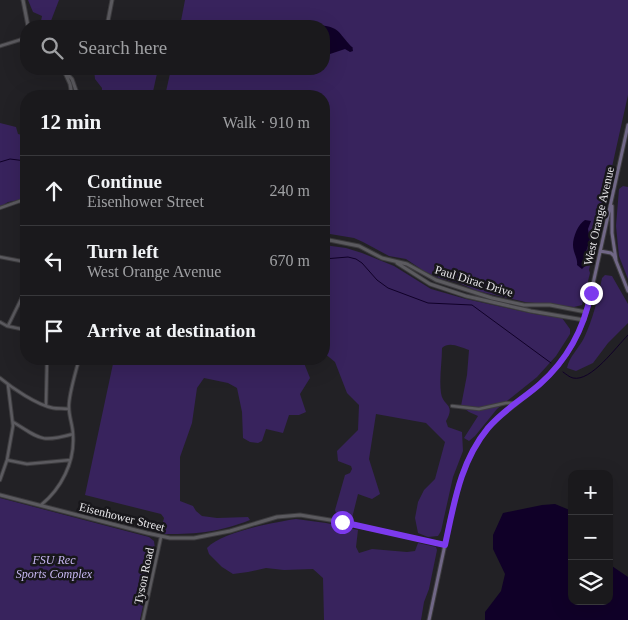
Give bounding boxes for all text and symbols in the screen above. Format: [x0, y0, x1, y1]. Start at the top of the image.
search box [20, 20, 330, 75]
icon: search [38, 34, 66, 62]
text: Search here [78, 37, 167, 58]
text: 12 min [40, 110, 101, 134]
text: Walk · 910 m [223, 114, 310, 131]
street label: West Orange Avenue [581, 165, 617, 267]
text: Continue [87, 171, 162, 192]
icon: ahead [40, 177, 68, 205]
text: 240 m [270, 182, 310, 199]
text: Eisenhower Street [87, 193, 204, 210]
text: Turn left [87, 241, 159, 262]
icon: left [40, 247, 68, 275]
text: 670 m [270, 252, 310, 269]
street label: Paul Dirac Drive [433, 262, 515, 300]
text: West Orange Avenue [87, 263, 221, 280]
route end [580, 282, 603, 305]
icon: arrive [40, 317, 68, 345]
text: Arrive at destination [87, 320, 256, 341]
map controls [568, 470, 613, 605]
button: + [568, 470, 613, 515]
street label: Eisenhower Street [78, 500, 167, 535]
route start [331, 511, 354, 534]
button: − [568, 515, 613, 560]
street label: Tyson Road [131, 546, 157, 606]
park label: FSU Rec Sports Complex [16, 553, 93, 581]
button: layers [568, 560, 613, 605]

